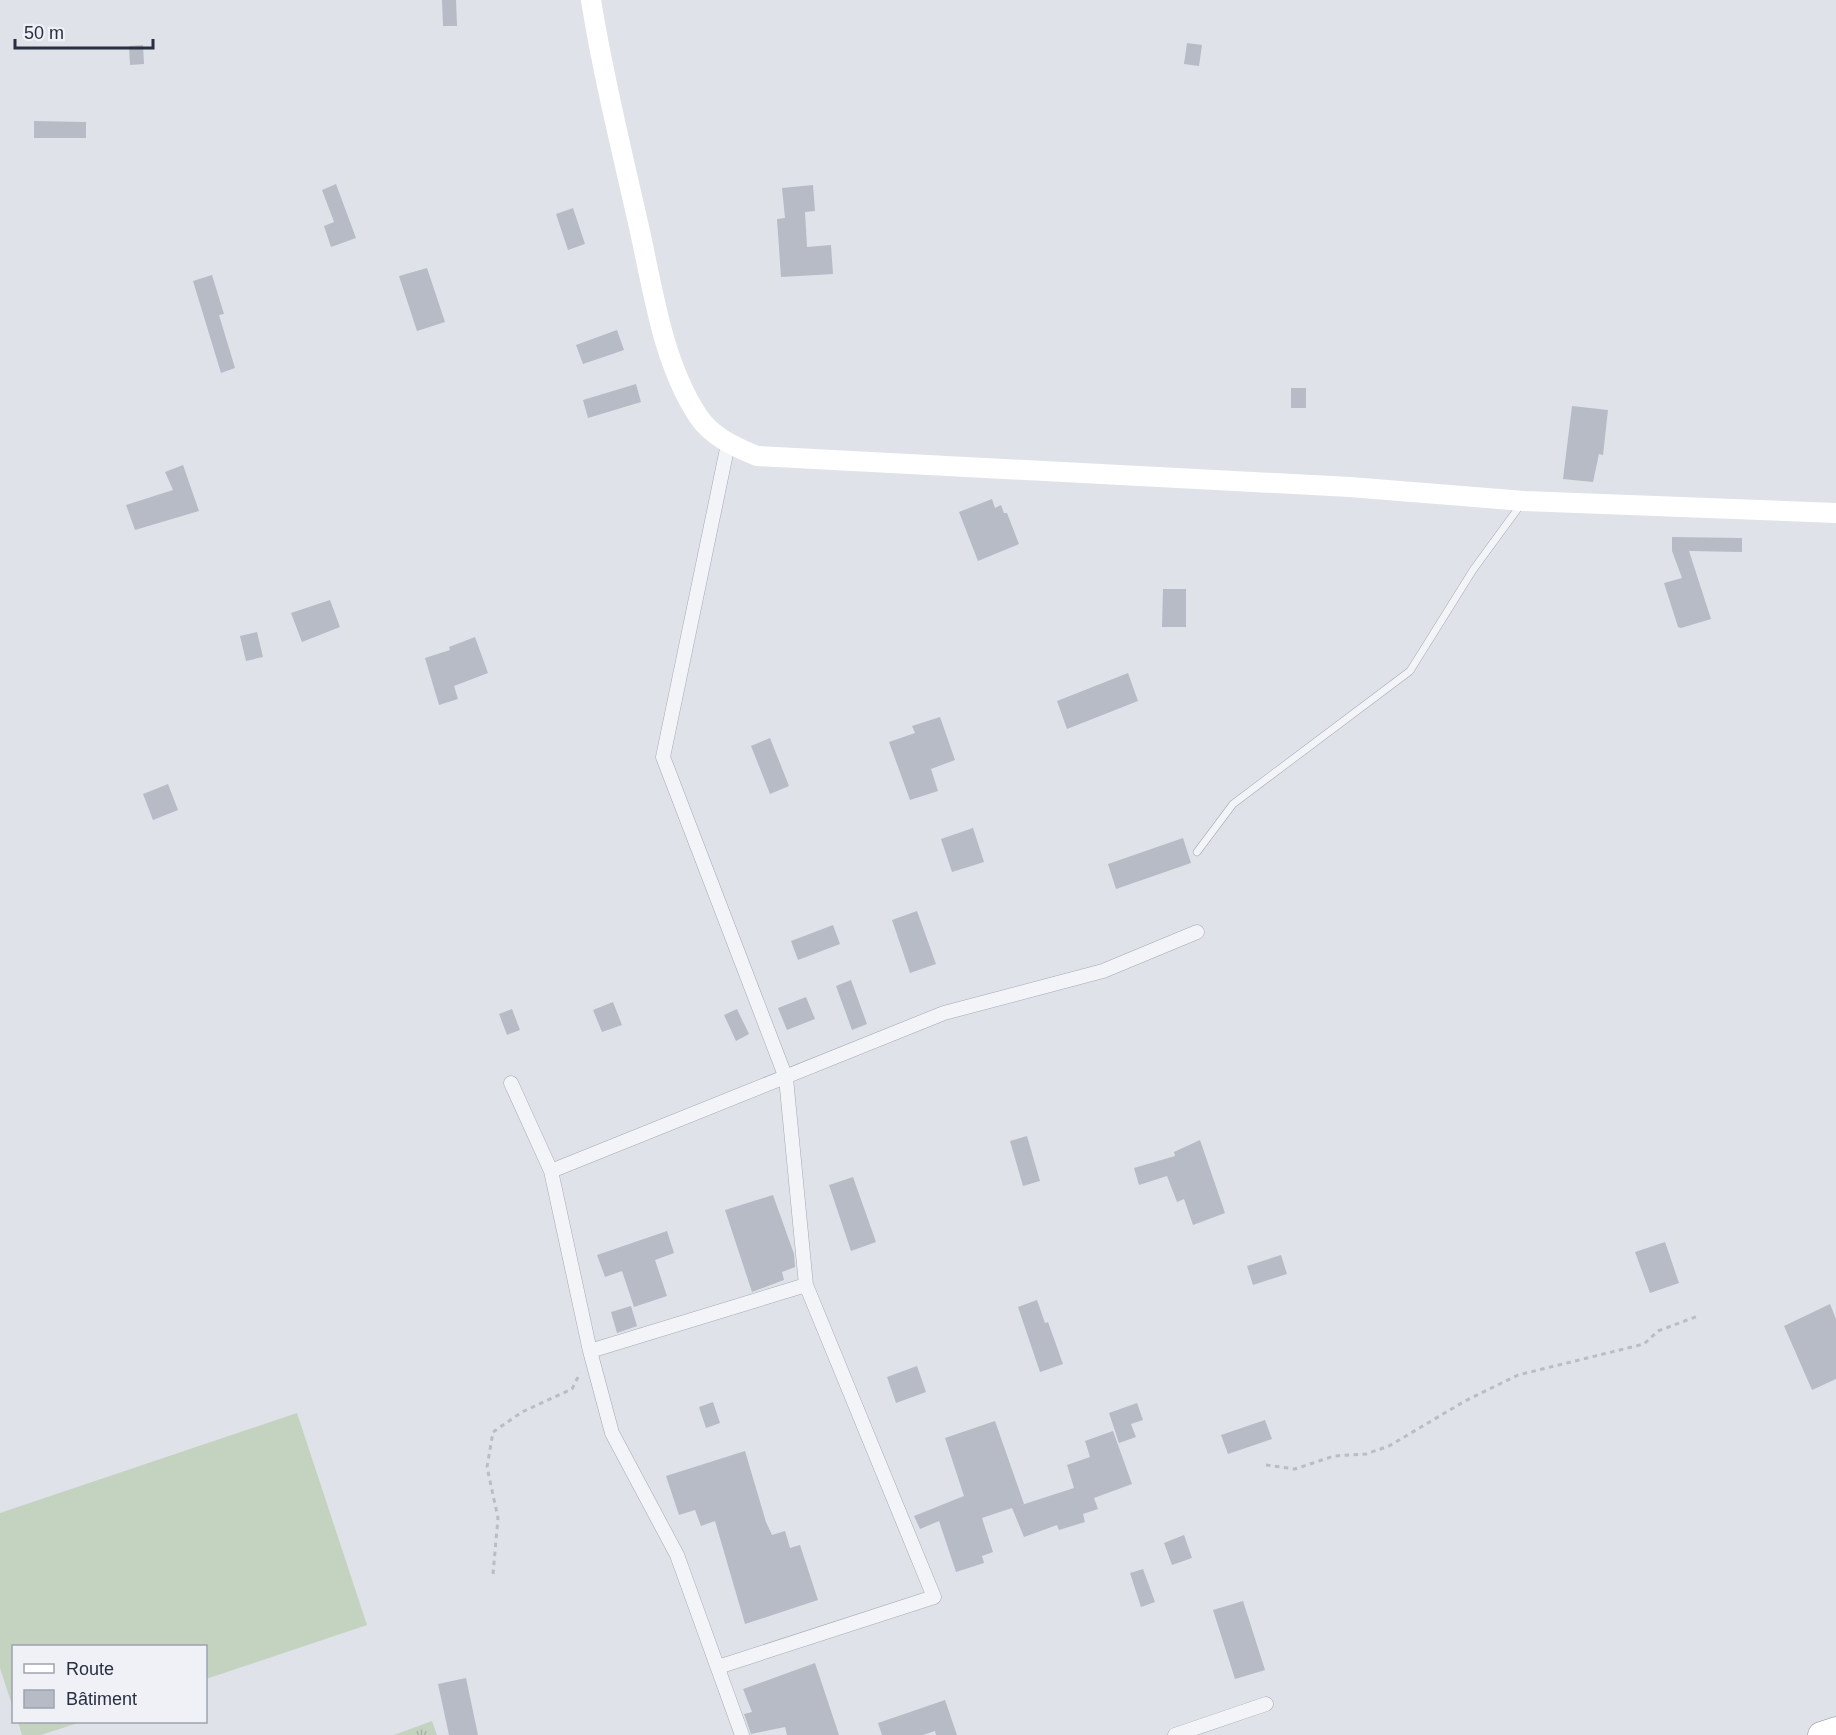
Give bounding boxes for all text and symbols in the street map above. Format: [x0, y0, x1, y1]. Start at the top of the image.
scale bar [15, 12, 153, 50]
text: 50 m [24, 23, 64, 43]
legend [12, 1645, 207, 1723]
text: Route [66, 1659, 114, 1679]
text: Bâtiment [66, 1689, 137, 1709]

